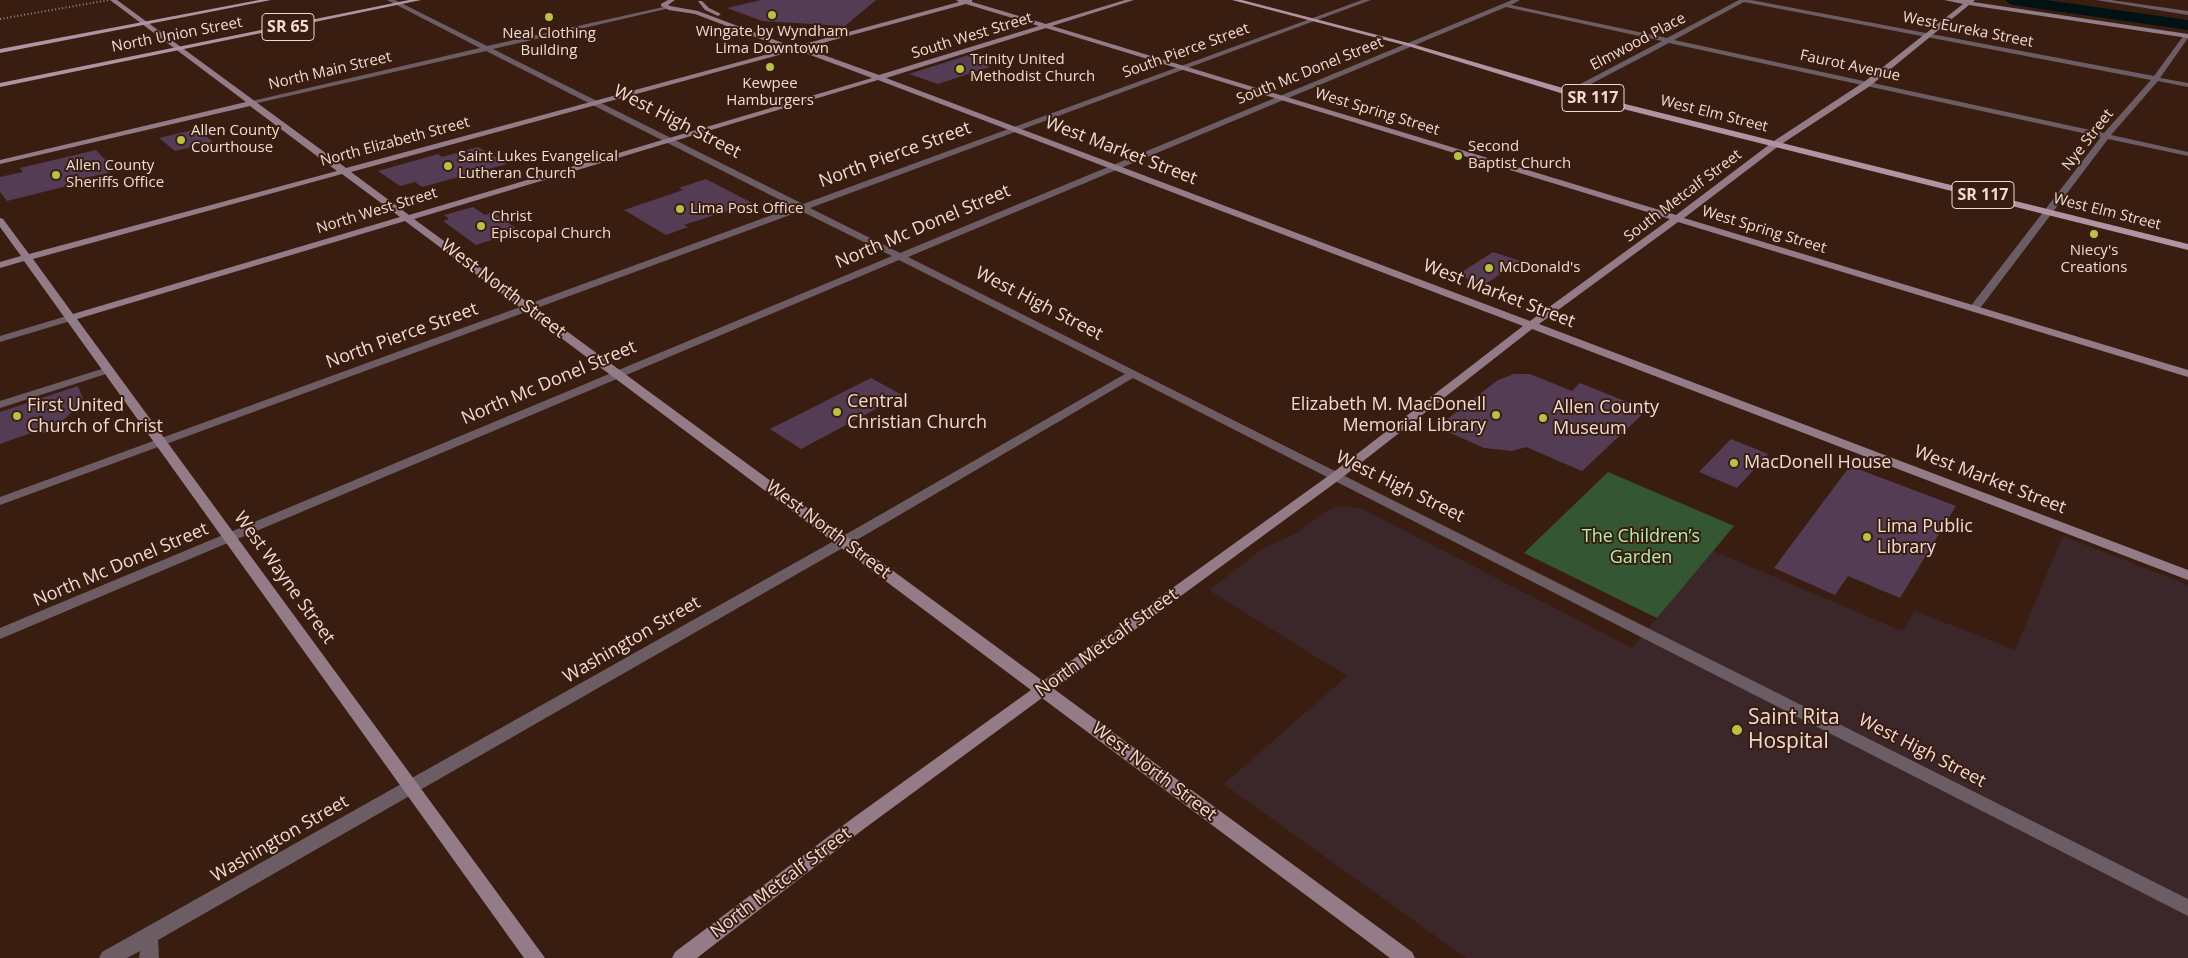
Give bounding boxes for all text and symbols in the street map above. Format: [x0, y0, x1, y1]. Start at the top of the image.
street label: West Eureka Street [1901, 8, 2035, 52]
marker: Wingate by Wyndham Lima Downtown [766, 9, 778, 21]
street label: South West Street [909, 9, 1035, 63]
street label: Elmwood Place [1587, 9, 1689, 75]
marker: Neal Clothing Building [543, 11, 555, 23]
street label: North Union Street [110, 13, 244, 57]
road number: SR 65 [262, 14, 314, 41]
street label: South Pierce Street [1120, 20, 1252, 82]
place label: Wingate by Wyndham Lima Downtown [696, 23, 848, 58]
place label: Neal Clothing Building [502, 25, 596, 60]
street label: South Mc Donel Street [1234, 33, 1386, 109]
street label: Faurot Avenue [1798, 47, 1902, 85]
street label: North Main Street [267, 48, 393, 94]
place label: Trinity United Methodist Church [970, 51, 1095, 86]
marker: Kewpee Hamburgers [764, 61, 776, 73]
marker: Trinity United Methodist Church [954, 63, 966, 75]
place label: Kewpee Hamburgers [726, 75, 814, 110]
street label: West High Street [610, 81, 744, 163]
street label: West Spring Street [1313, 85, 1441, 139]
road number: SR 117 [1562, 85, 1624, 112]
street label: West Elm Street [1658, 92, 1770, 136]
street label: Nye Street [2058, 106, 2118, 174]
street label: West Market Street [1042, 112, 1200, 190]
street label: North Elizabeth Street [318, 113, 472, 171]
street label: North Pierce Street [816, 117, 974, 193]
place label: Allen County Courthouse [191, 122, 279, 157]
marker: Allen County Courthouse [175, 134, 187, 146]
place label: Second Baptist Church [1468, 138, 1571, 173]
street label: South Metcalf Street [1621, 146, 1745, 246]
place label: Saint Lukes Evangelical Lutheran Church [458, 148, 618, 183]
marker: Second Baptist Church [1452, 150, 1464, 162]
place label: Allen County Sheriffs Office [66, 157, 164, 192]
marker: Saint Lukes Evangelical Lutheran Church [442, 160, 454, 172]
marker: Allen County Sheriffs Office [50, 169, 62, 181]
street label: North Mc Donel Street [832, 180, 1014, 274]
road number: SR 117 [1952, 182, 2014, 208]
street label: North West Street [314, 184, 440, 238]
street label: West Elm Street [2051, 190, 2163, 234]
place label: Lima Post Office [690, 200, 803, 218]
marker: Lima Post Office [674, 203, 686, 215]
street label: West Spring Street [1700, 203, 1828, 257]
place label: Christ Episcopal Church [491, 208, 611, 243]
marker: Christ Episcopal Church [475, 220, 487, 232]
marker: Niecy's Creations [2088, 228, 2100, 240]
street label: West North Street [436, 235, 570, 343]
place label: Niecy's Creations [2061, 242, 2127, 277]
street label: West Market Street [1420, 255, 1578, 333]
place label: McDonald's [1499, 259, 1581, 277]
marker: McDonald's [1483, 262, 1495, 274]
street label: West High Street [972, 263, 1106, 345]
street label: North Pierce Street [323, 298, 481, 374]
street label: North Mc Donel Street [458, 336, 640, 430]
place label: Central Christian Church [847, 391, 987, 434]
place label: Elizabeth M. MacDonell Memorial Library [1291, 394, 1486, 436]
place label: First United Church of Christ [27, 395, 163, 438]
place label: Allen County Museum [1553, 397, 1659, 439]
marker: Central Christian Church [831, 406, 843, 418]
marker: Elizabeth M. MacDonell Memorial Library [1490, 409, 1502, 421]
marker: First United Church of Christ [11, 410, 23, 422]
marker: Allen County Museum [1537, 412, 1549, 424]
street label: West Market Street [1911, 441, 2069, 519]
street label: West High Street [1332, 447, 1468, 527]
place label: MacDonell House [1744, 452, 1891, 474]
marker: MacDonell House [1728, 457, 1740, 469]
street label: West North Street [761, 476, 895, 584]
street label: West Wayne Street [229, 508, 339, 648]
place label: Lima Public Library [1877, 516, 1973, 558]
street label: North Mc Donel Street [30, 518, 212, 612]
park label: The Children’s Garden [1582, 526, 1700, 568]
marker: Lima Public Library [1861, 531, 1873, 543]
street label: North Metcalf Street [1032, 584, 1182, 702]
street label: Washington Street [560, 592, 704, 688]
place label: Saint Rita Hospital [1748, 705, 1840, 755]
street label: West High Street [1855, 710, 1989, 792]
street label: West North Street [1087, 718, 1221, 826]
marker: Saint Rita Hospital [1730, 723, 1744, 737]
street label: Washington Street [208, 791, 352, 887]
street label: North Metcalf Street [706, 823, 856, 943]

